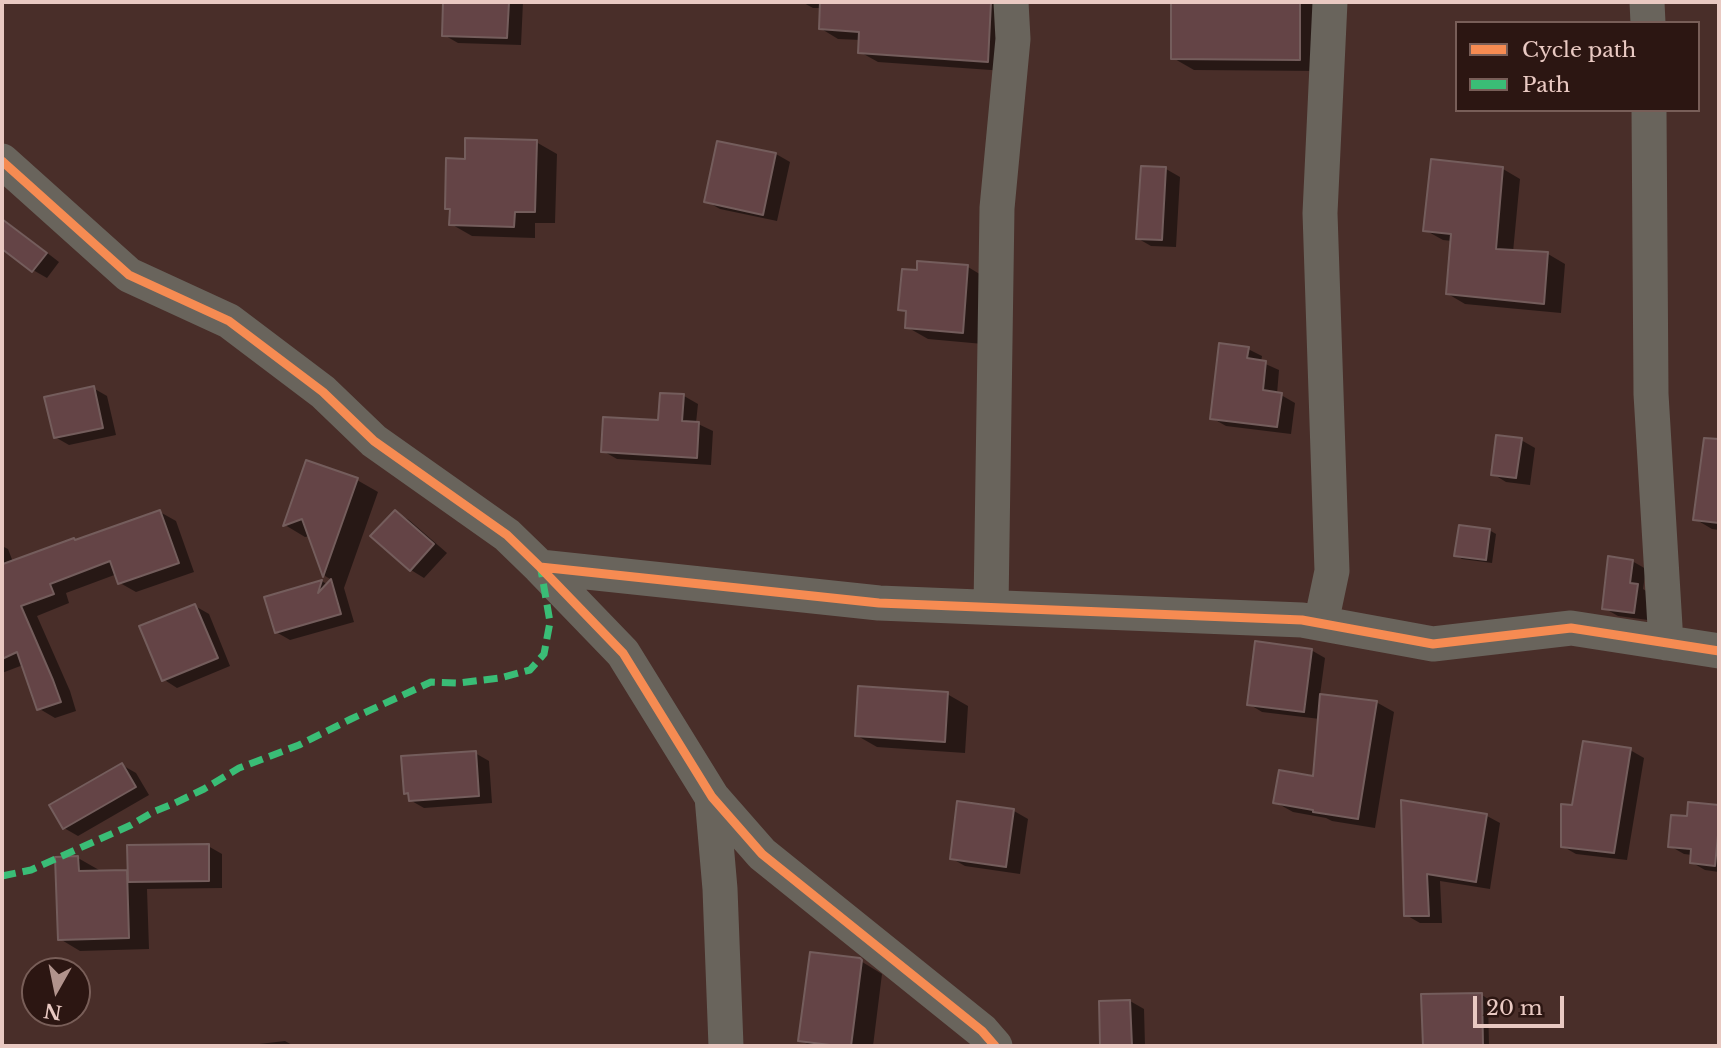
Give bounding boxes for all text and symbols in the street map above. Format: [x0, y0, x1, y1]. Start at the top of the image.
legend [1455, 21, 1700, 112]
text: Cycle path [1522, 37, 1636, 63]
text: Path [1522, 72, 1570, 98]
north arrow [21, 957, 91, 1027]
scale bar [1476, 982, 1567, 1026]
text: 20 m [1486, 995, 1543, 1021]
text: N [42, 999, 64, 1024]

